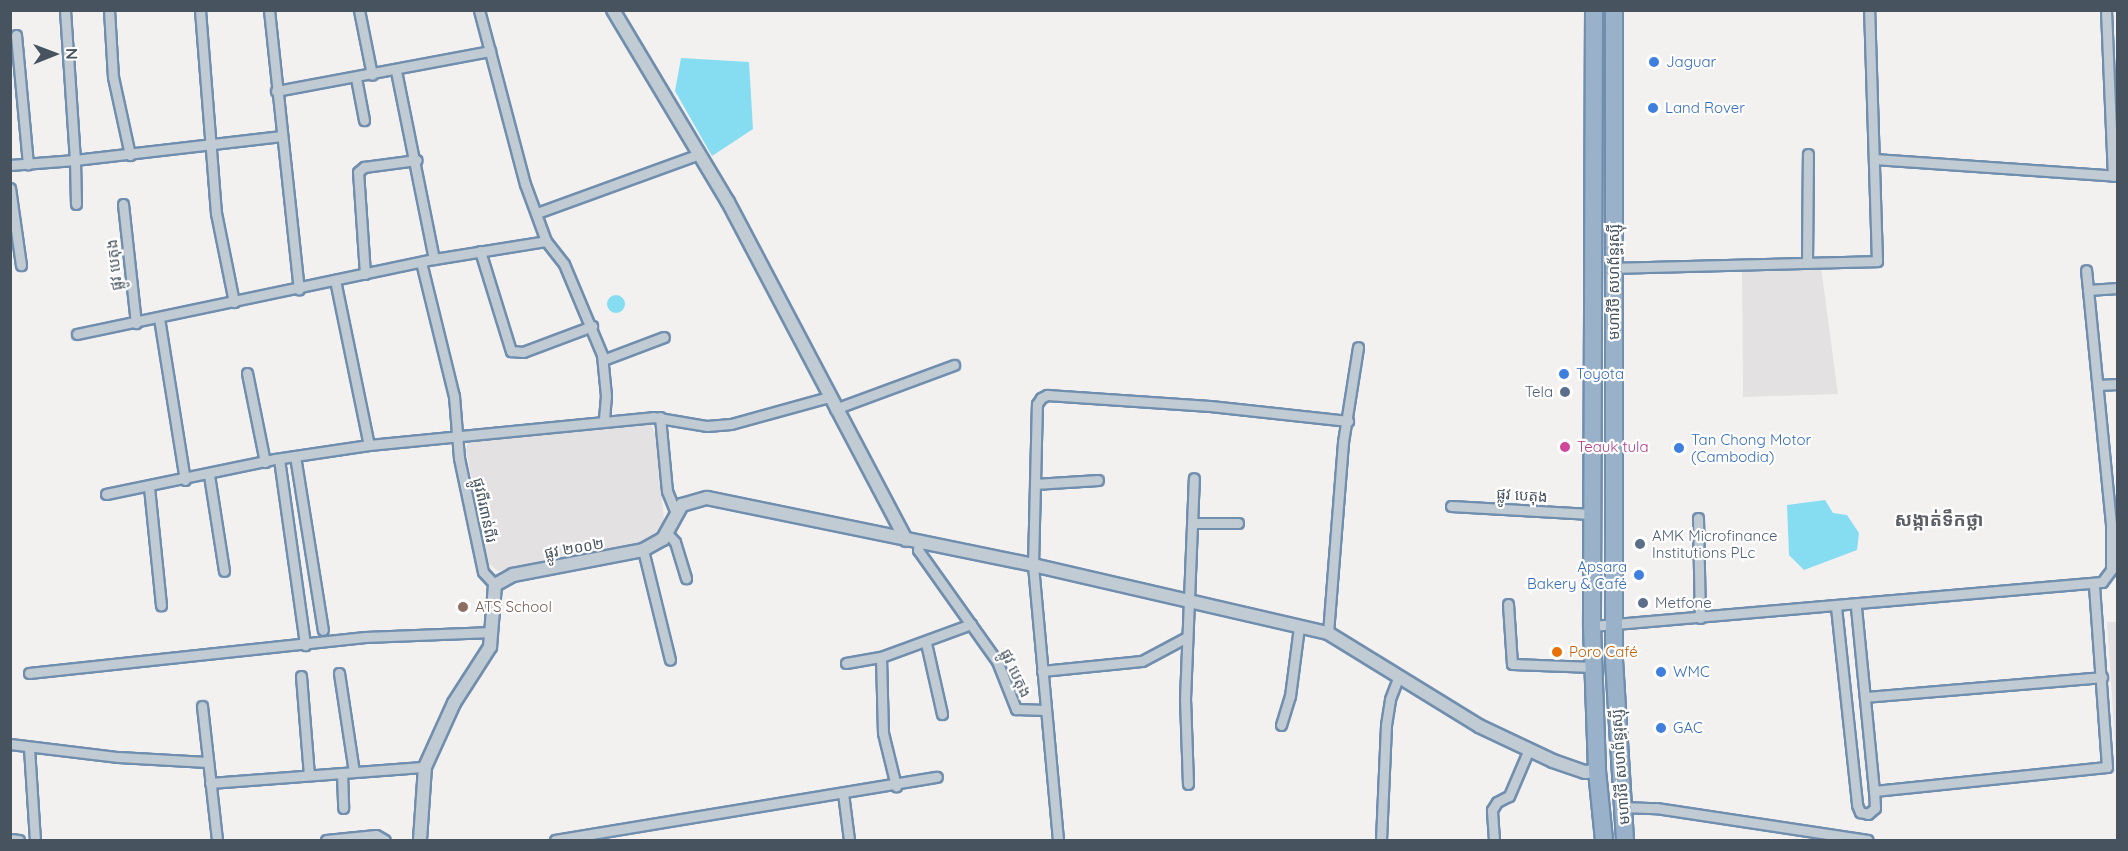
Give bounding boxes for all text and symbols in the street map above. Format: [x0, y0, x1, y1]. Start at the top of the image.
north arrow [24, 24, 84, 84]
text: N [62, 48, 82, 60]
place label: Jaguar [1666, 53, 1716, 71]
marker: Jaguar [1647, 55, 1661, 69]
place label: Land Rover [1665, 99, 1745, 117]
marker: Land Rover [1646, 101, 1660, 115]
street label: មហាវិថី សហព័ន្ធរុស្ស៊ី [1605, 224, 1623, 340]
street label: ផ្លូវ បេតុង [102, 238, 126, 292]
place label: Toyota [1576, 365, 1624, 383]
marker: Toyota [1557, 367, 1571, 381]
place label: Tela [1525, 383, 1553, 401]
marker: Tela [1558, 385, 1572, 399]
place label: Tan Chong Motor (Cambodia) [1691, 430, 1811, 465]
place label: Teauk tula [1577, 438, 1649, 456]
marker: Teauk tula [1558, 440, 1572, 454]
marker: Tan Chong Motor (Cambodia) [1672, 441, 1686, 455]
street label: ផ្លូវពីរពាន់ពីរ [469, 476, 501, 544]
street label: ផ្លូវ បេតុង [1496, 484, 1548, 506]
district label: សង្កាត់ទឹកថ្លា [1895, 509, 1983, 531]
place label: AMK Microfinance Institutions PLc [1652, 526, 1777, 561]
street label: ផ្លូវ ២០០២ [543, 534, 605, 562]
marker: AMK Microfinance Institutions PLc [1633, 537, 1647, 551]
place label: Apsara Bakery & Café [1527, 557, 1627, 592]
marker: Apsara Bakery & Café [1632, 568, 1646, 582]
place label: Metfone [1655, 594, 1712, 612]
marker: Metfone [1636, 596, 1650, 610]
place label: ATS School [475, 598, 552, 616]
marker: ATS School [456, 600, 470, 614]
place label: Poro Café [1569, 643, 1638, 661]
marker: Poro Café [1550, 645, 1564, 659]
street label: ផ្លូវ បេតុង [997, 646, 1035, 700]
place label: WMC [1673, 663, 1710, 681]
marker: WMC [1654, 665, 1668, 679]
street label: មហាវិថី សហព័ន្ធរុស្ស៊ី [1607, 709, 1633, 825]
place label: GAC [1673, 719, 1703, 737]
marker: GAC [1654, 721, 1668, 735]

